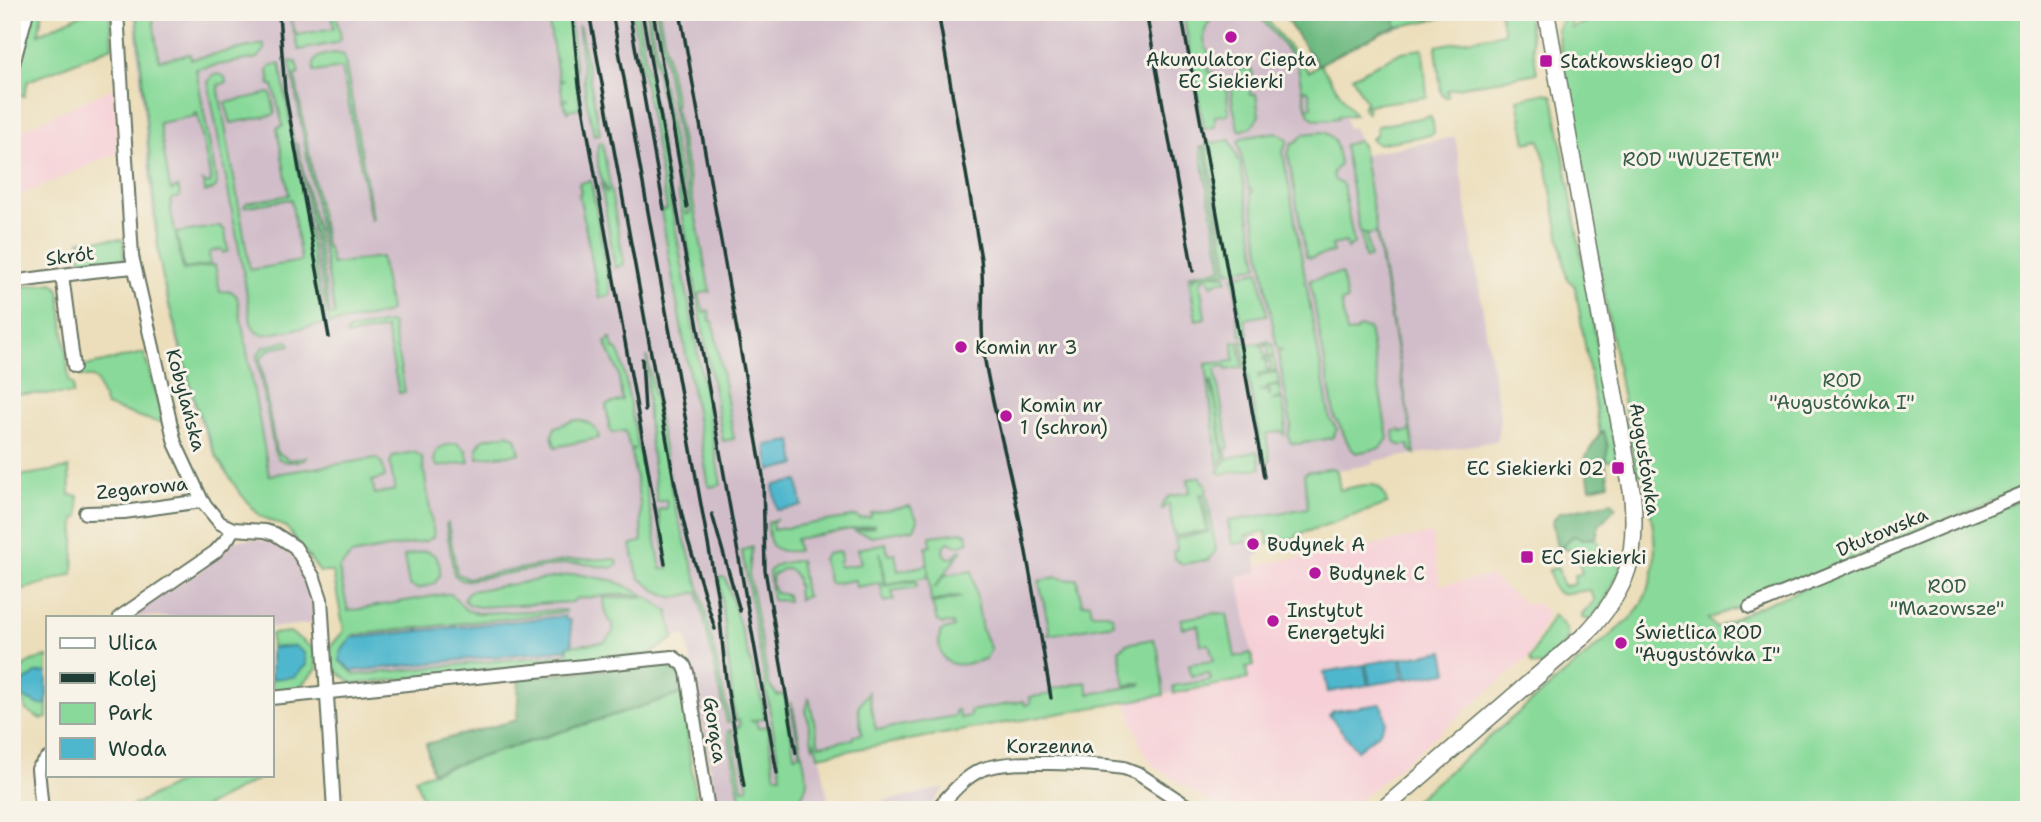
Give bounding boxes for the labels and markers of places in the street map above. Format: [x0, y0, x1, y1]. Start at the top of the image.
marker: Akumulator Ciepła EC Siekierki [1223, 29, 1239, 45]
place label: Akumulator Ciepła EC Siekierki [1146, 47, 1316, 94]
place label: Statkowskiego 01 [1560, 49, 1721, 74]
marker: Statkowskiego 01 [1538, 53, 1554, 69]
place label: Komin nr 3 [975, 335, 1078, 360]
marker: Komin nr 3 [953, 339, 969, 355]
place label: Komin nr 1 (schron) [1020, 393, 1108, 440]
marker: Komin nr 1 (schron) [998, 408, 1014, 424]
place label: EC Siekierki 02 [1467, 456, 1604, 481]
marker: EC Siekierki 02 [1610, 460, 1626, 476]
place label: Budynek A [1267, 532, 1365, 557]
marker: Budynek A [1245, 536, 1261, 552]
place label: EC Siekierki [1541, 545, 1647, 570]
marker: EC Siekierki [1519, 549, 1535, 565]
place label: Budynek C [1329, 561, 1425, 586]
marker: Budynek C [1307, 565, 1323, 581]
place label: Instytut Energetyki [1287, 598, 1385, 645]
marker: Instytut Energetyki [1265, 613, 1281, 629]
place label: Świetlica ROD "Augustówka I" [1635, 619, 1780, 667]
marker: Świetlica ROD "Augustówka I" [1613, 635, 1629, 651]

